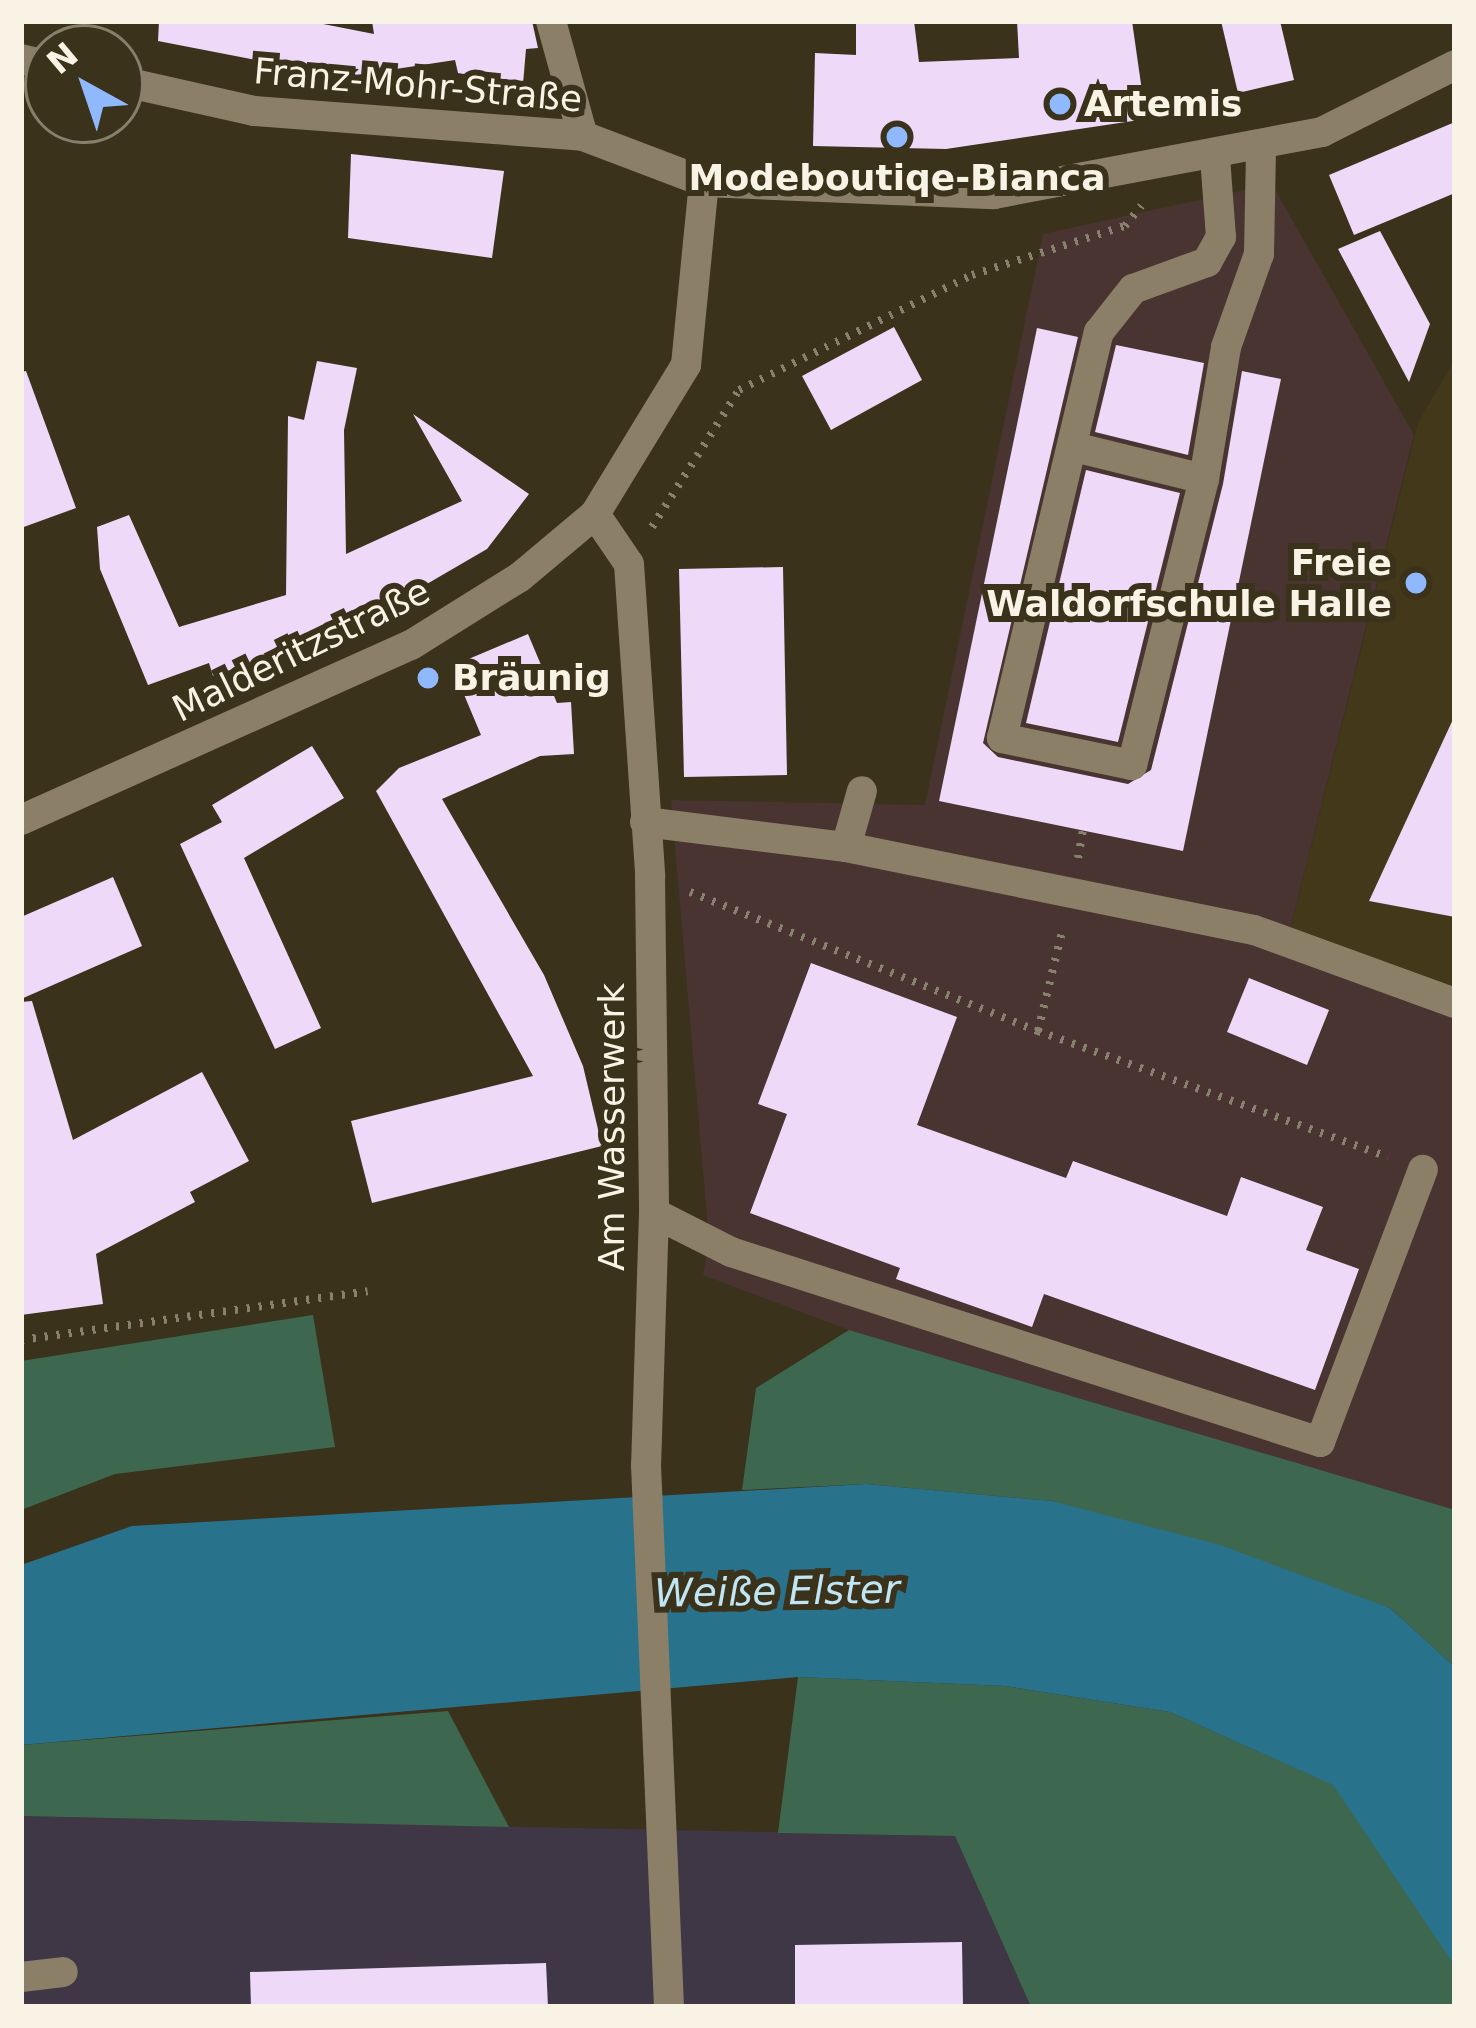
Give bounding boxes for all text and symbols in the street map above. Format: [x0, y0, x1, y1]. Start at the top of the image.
north arrow [24, 24, 144, 144]
text: N [39, 35, 86, 82]
street label: Franz-Mohr-Straße [252, 49, 584, 121]
place label: Artemis [1084, 82, 1243, 126]
marker: Artemis [1047, 91, 1073, 117]
marker: Modeboutiqe-Bianca [884, 124, 910, 150]
place label: Modeboutiqe-Bianca [689, 156, 1105, 200]
place label: Freie Waldorfschule Halle [986, 540, 1392, 625]
street label: Malderitzstraße [165, 569, 437, 731]
marker: Freie Waldorfschule Halle [1403, 570, 1429, 596]
place label: Bräunig [452, 656, 611, 700]
marker: Bräunig [415, 665, 441, 691]
street label: Am Wasserwerk [590, 983, 634, 1271]
water label: Weiße Elster [654, 1566, 900, 1618]

